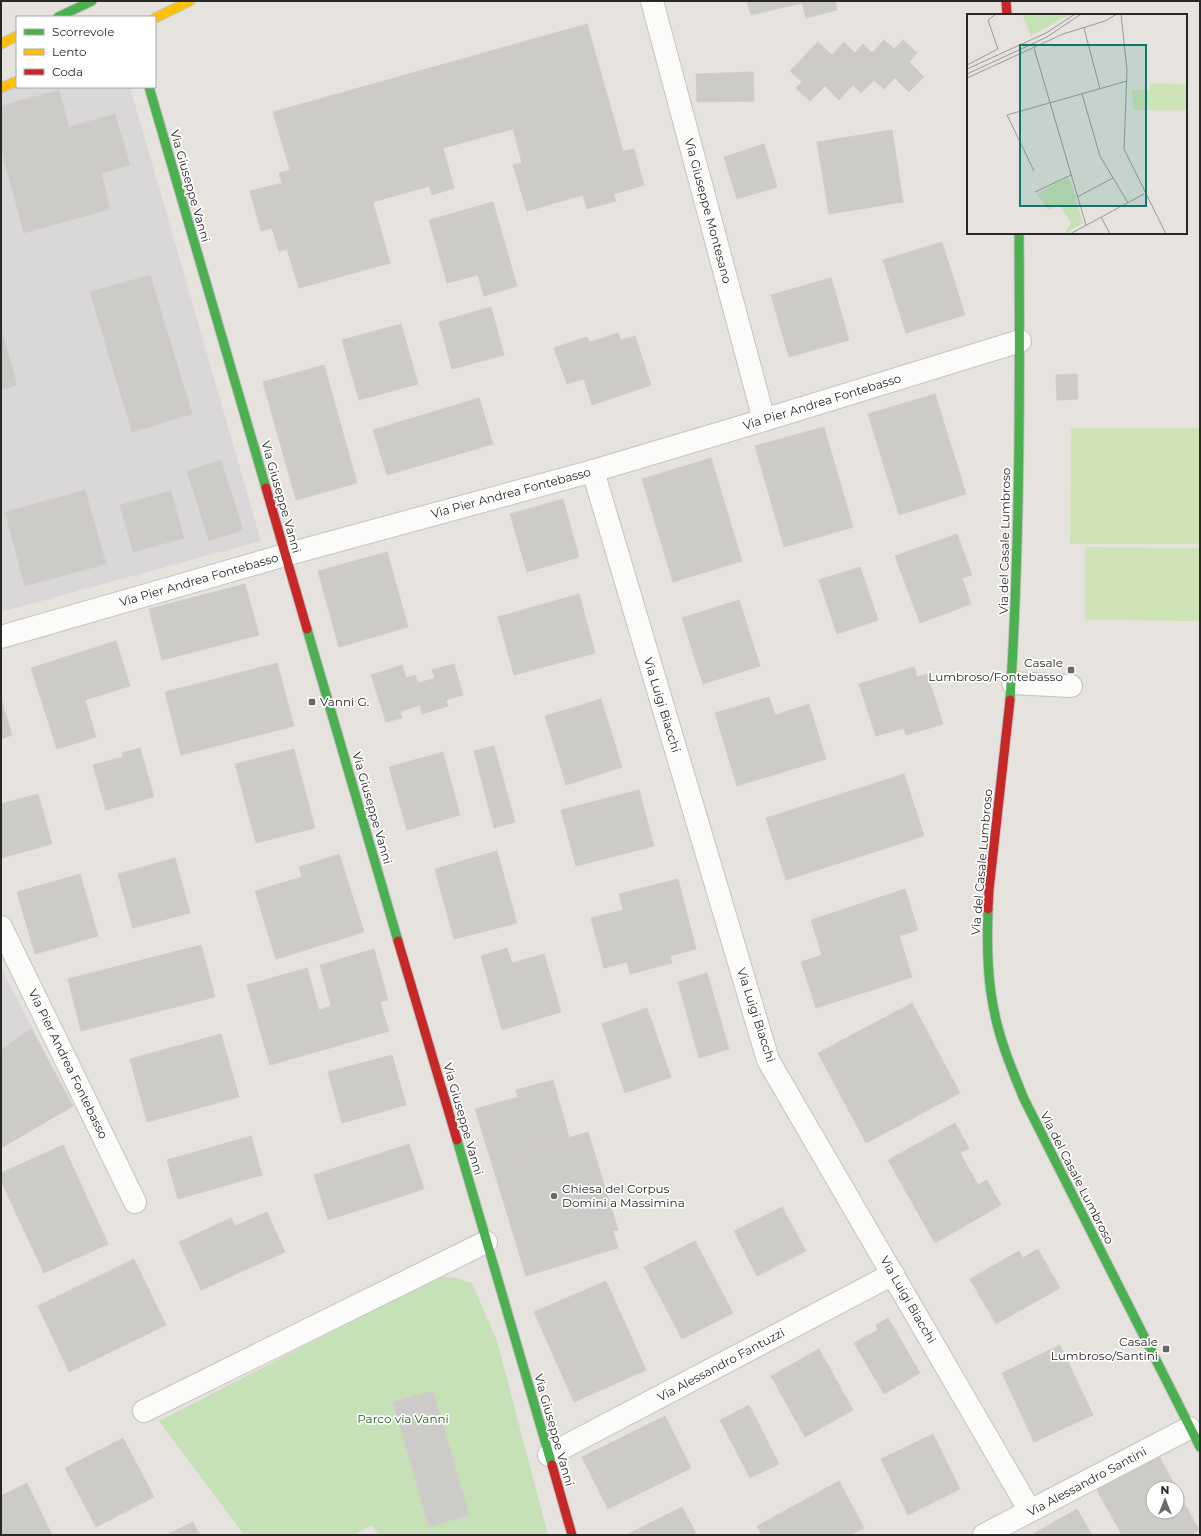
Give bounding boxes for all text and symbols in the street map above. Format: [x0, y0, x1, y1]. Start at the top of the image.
inset map [967, 14, 1187, 234]
legend [16, 16, 156, 88]
text: Scorrevole [52, 24, 114, 39]
text: Lento [52, 44, 87, 59]
text: Coda [52, 64, 83, 79]
street label: Via Giuseppe Vanni [167, 128, 214, 244]
street label: Via Giuseppe Montesano [682, 137, 735, 285]
street label: Via Pier Andrea Fontebasso [741, 370, 903, 433]
street label: Via Giuseppe Vanni [258, 439, 305, 555]
street label: Via Pier Andrea Fontebasso [429, 464, 592, 521]
street label: Via del Casale Lumbroso [996, 467, 1013, 615]
street label: Via Pier Andrea Fontebasso [118, 550, 280, 609]
place label: Casale Lumbroso/Fontebasso [928, 655, 1063, 684]
street label: Via Luigi Biacchi [641, 656, 684, 754]
marker: Casale Lumbroso/Fontebasso [1066, 665, 1076, 675]
place label: Vanni G. [320, 694, 369, 709]
marker: Vanni G. [307, 697, 317, 707]
street label: Via Giuseppe Vanni [349, 750, 396, 866]
street label: Via del Casale Lumbroso [968, 788, 995, 936]
street label: Via Luigi Biacchi [734, 966, 779, 1064]
street label: Via Pier Andrea Fontebasso [26, 986, 111, 1141]
street label: Via Giuseppe Vanni [440, 1061, 487, 1177]
street label: Via del Casale Lumbroso [1037, 1109, 1117, 1247]
place label: Chiesa del Corpus Domini a Massimina [562, 1181, 685, 1210]
marker: Chiesa del Corpus Domini a Massimina [549, 1191, 559, 1201]
street label: Via Luigi Biacchi [877, 1253, 940, 1346]
street label: Via Alessandro Fantuzzi [655, 1325, 787, 1405]
place label: Casale Lumbroso/Santini [1051, 1334, 1158, 1363]
marker: Casale Lumbroso/Santini [1161, 1344, 1171, 1354]
street label: Via Giuseppe Vanni [531, 1372, 578, 1488]
park label: Parco via Vanni [357, 1411, 449, 1426]
street label: Via Alessandro Santini [1024, 1444, 1149, 1519]
north arrow [1145, 1480, 1185, 1520]
text: N [1161, 1483, 1169, 1497]

